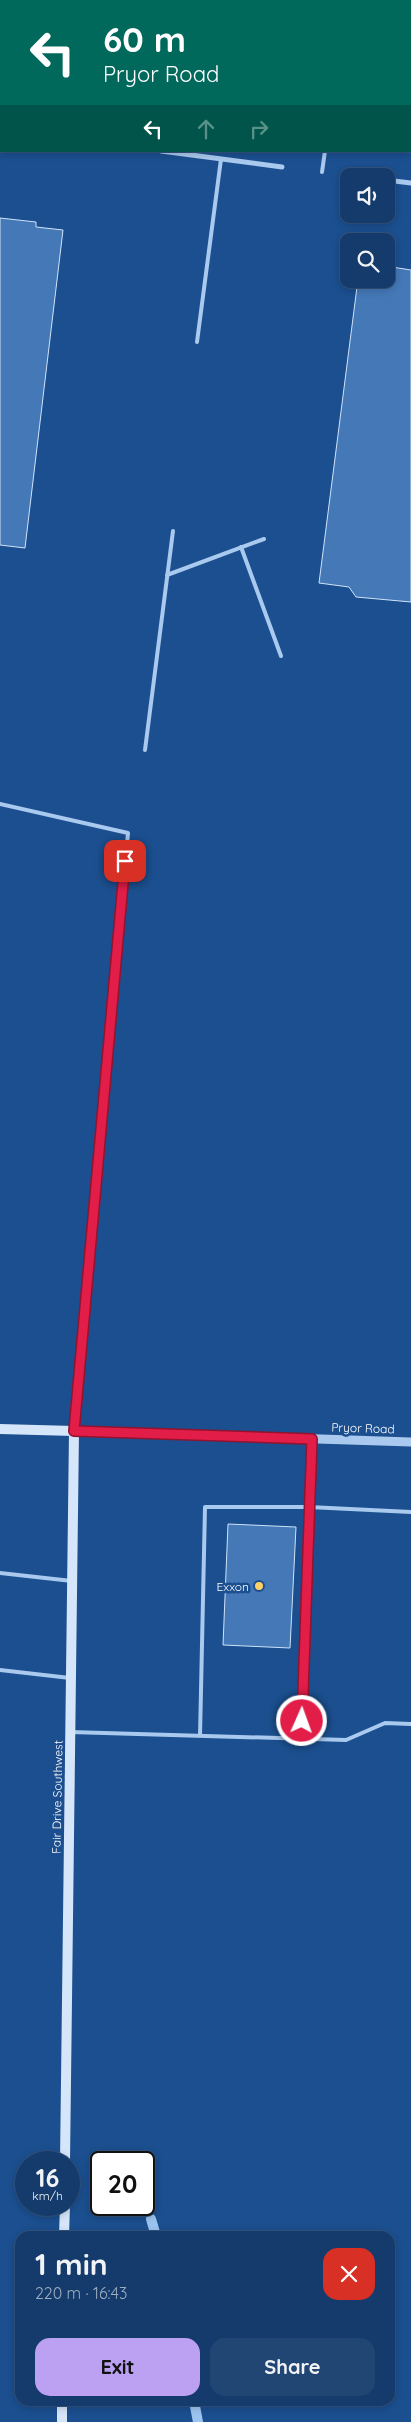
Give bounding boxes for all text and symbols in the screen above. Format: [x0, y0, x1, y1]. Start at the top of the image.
text: 60 m [103, 17, 186, 61]
icon: left [20, 20, 85, 85]
text: Pryor Road [103, 60, 219, 88]
icon: left [139, 115, 167, 143]
icon: ahead [192, 115, 220, 143]
icon: right [245, 115, 273, 143]
map controls [340, 168, 395, 288]
button: sound [340, 168, 395, 223]
button: search [340, 233, 395, 288]
pin [104, 840, 146, 882]
icon: arrive [111, 847, 139, 875]
street label: Pryor Road [331, 1419, 395, 1437]
place label: Exxon [217, 1579, 249, 1594]
marker: Exxon [253, 1580, 265, 1592]
position arrow [275, 1694, 327, 1746]
street label: Fair Drive Southwest [49, 1740, 65, 1854]
speed limit sign: 20 [90, 2151, 155, 2216]
text: 16 [36, 2162, 59, 2193]
text: km/h [32, 2188, 63, 2203]
text: 1 min [35, 2245, 108, 2283]
button: close [323, 2248, 375, 2300]
text: 220 m · 16:43 [35, 2283, 127, 2303]
button: Exit [35, 2338, 200, 2396]
button: Share [210, 2338, 375, 2396]

